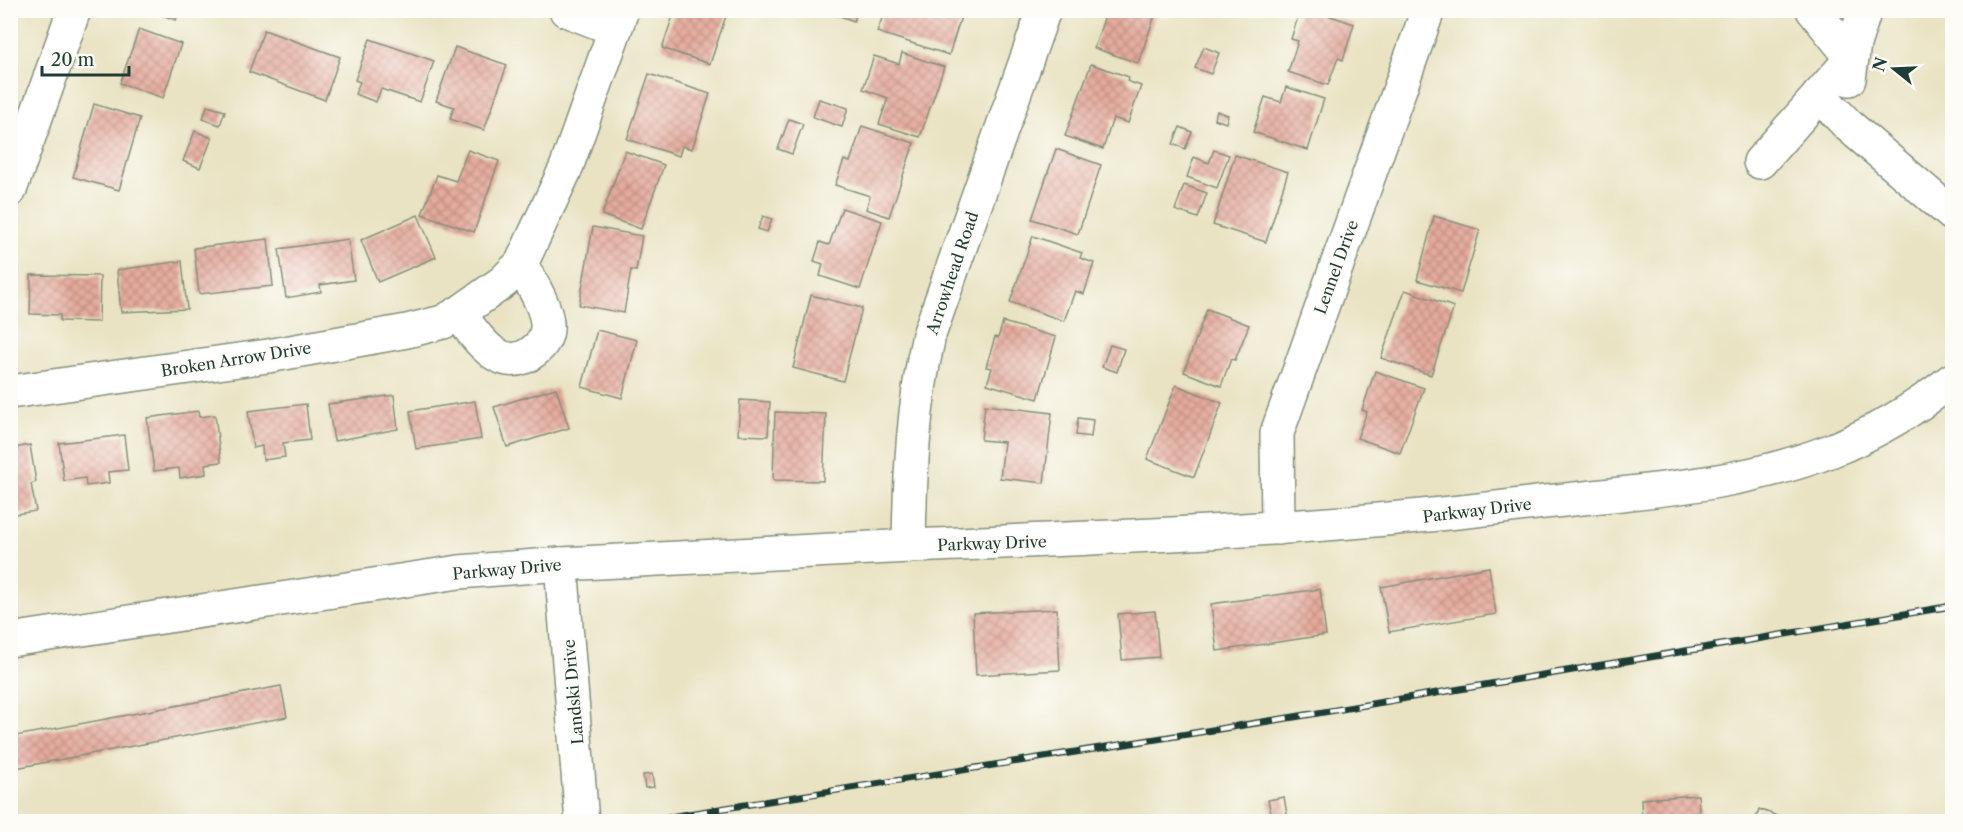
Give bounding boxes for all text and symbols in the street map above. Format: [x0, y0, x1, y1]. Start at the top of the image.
scale bar [42, 39, 129, 77]
north arrow [1864, 39, 1924, 99]
text: 20 m [51, 49, 95, 71]
text: N [1868, 55, 1891, 74]
street label: Arrowhead Road [921, 209, 982, 338]
street label: Lennel Drive [1310, 217, 1362, 317]
street label: Broken Arrow Drive [160, 337, 313, 381]
street label: Parkway Drive [1421, 493, 1533, 527]
street label: Parkway Drive [937, 531, 1047, 555]
street label: Parkway Drive [452, 554, 562, 584]
street label: Landski Drive [558, 638, 588, 745]

